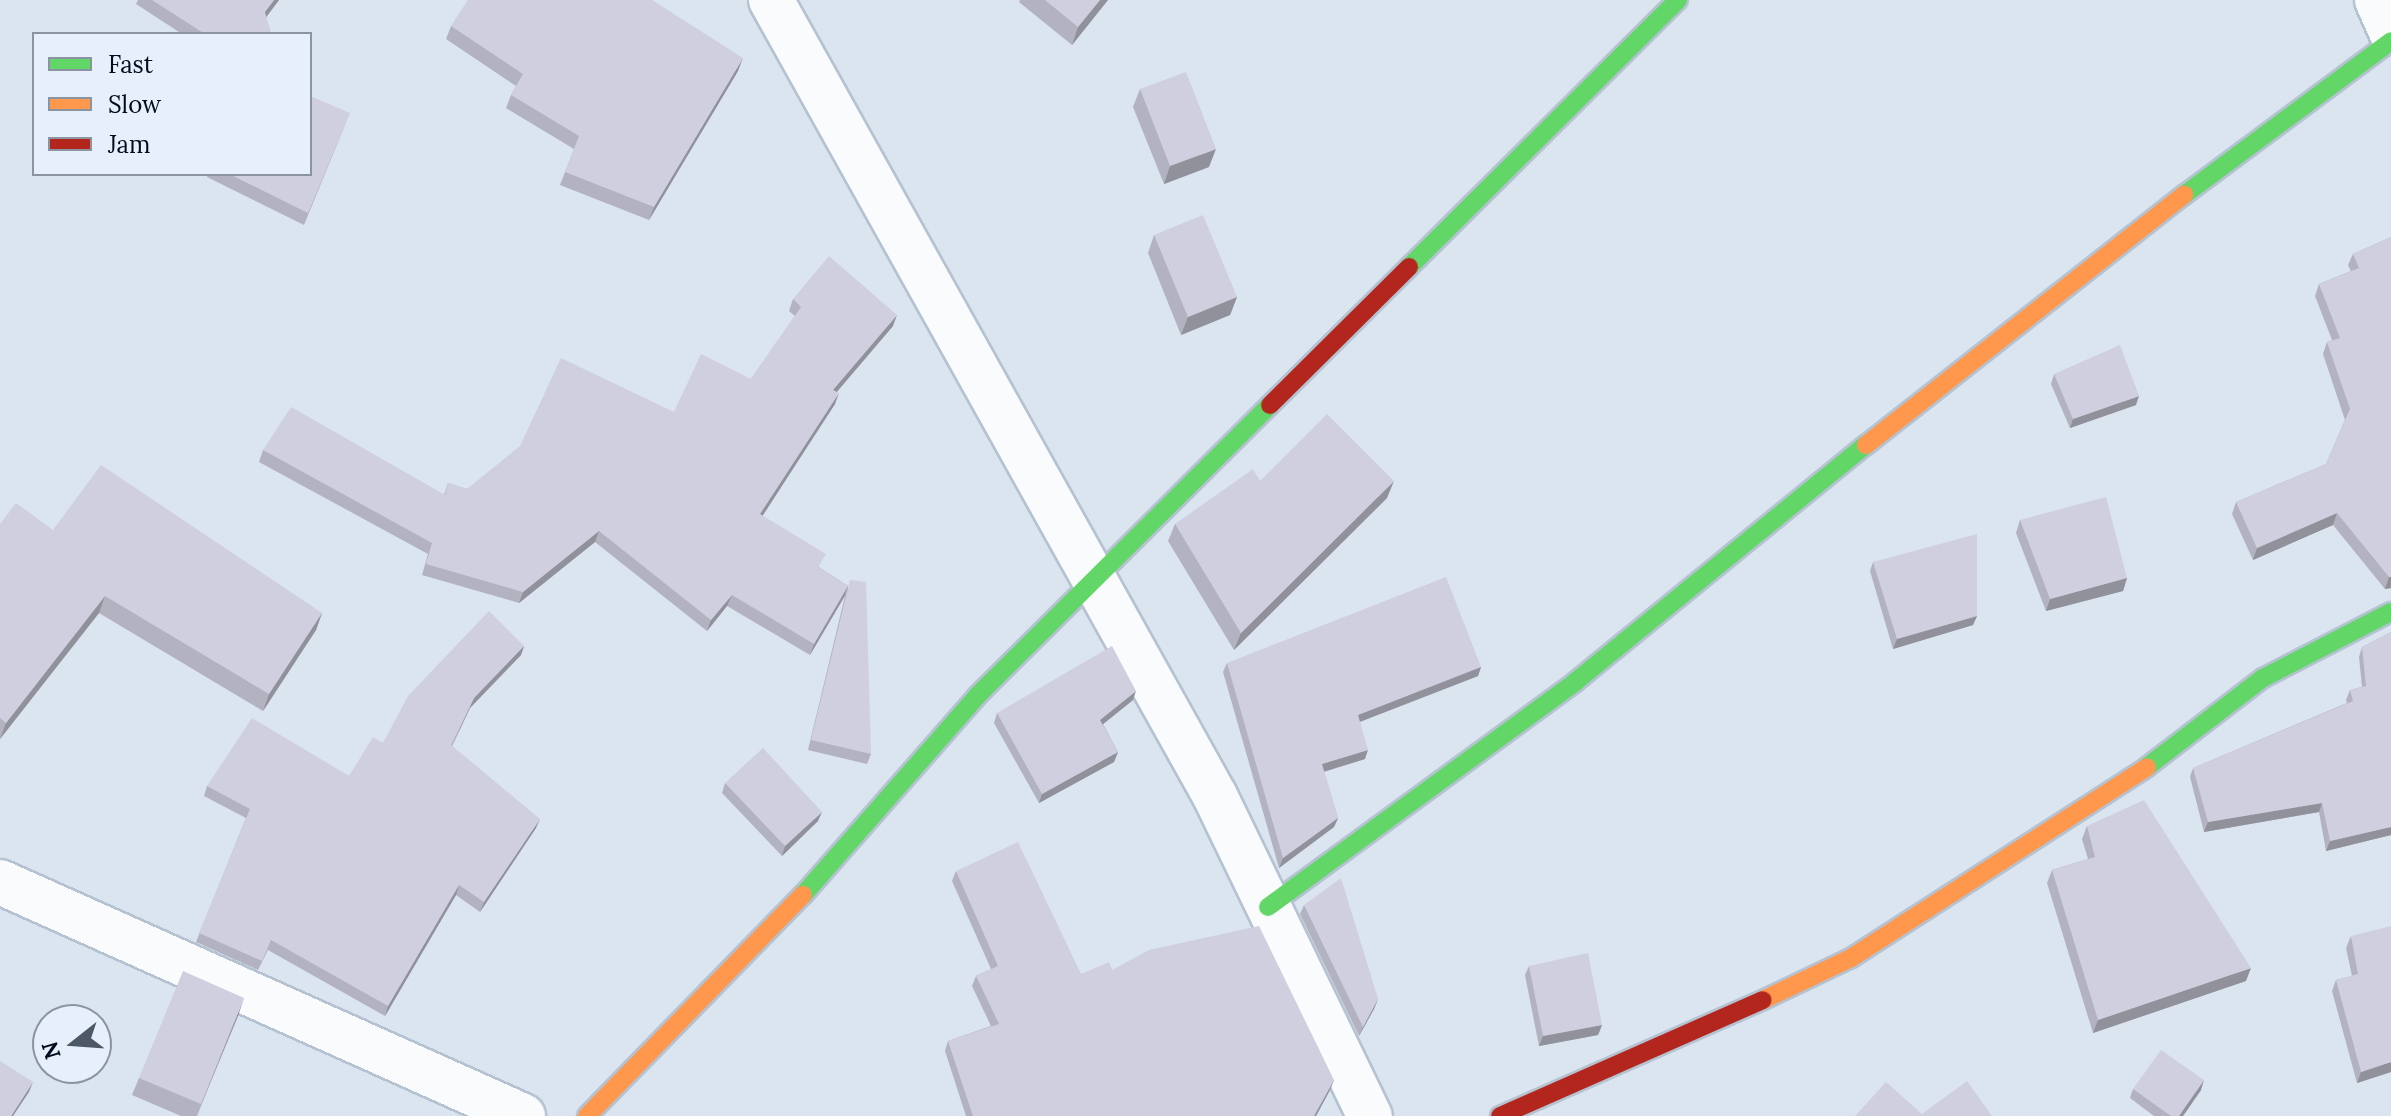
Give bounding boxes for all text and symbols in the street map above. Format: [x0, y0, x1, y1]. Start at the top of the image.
legend [32, 32, 312, 176]
text: Fast [108, 49, 153, 80]
text: Slow [108, 89, 161, 120]
text: Jam [108, 129, 150, 160]
north arrow [32, 1004, 112, 1084]
text: N [35, 1038, 67, 1063]

